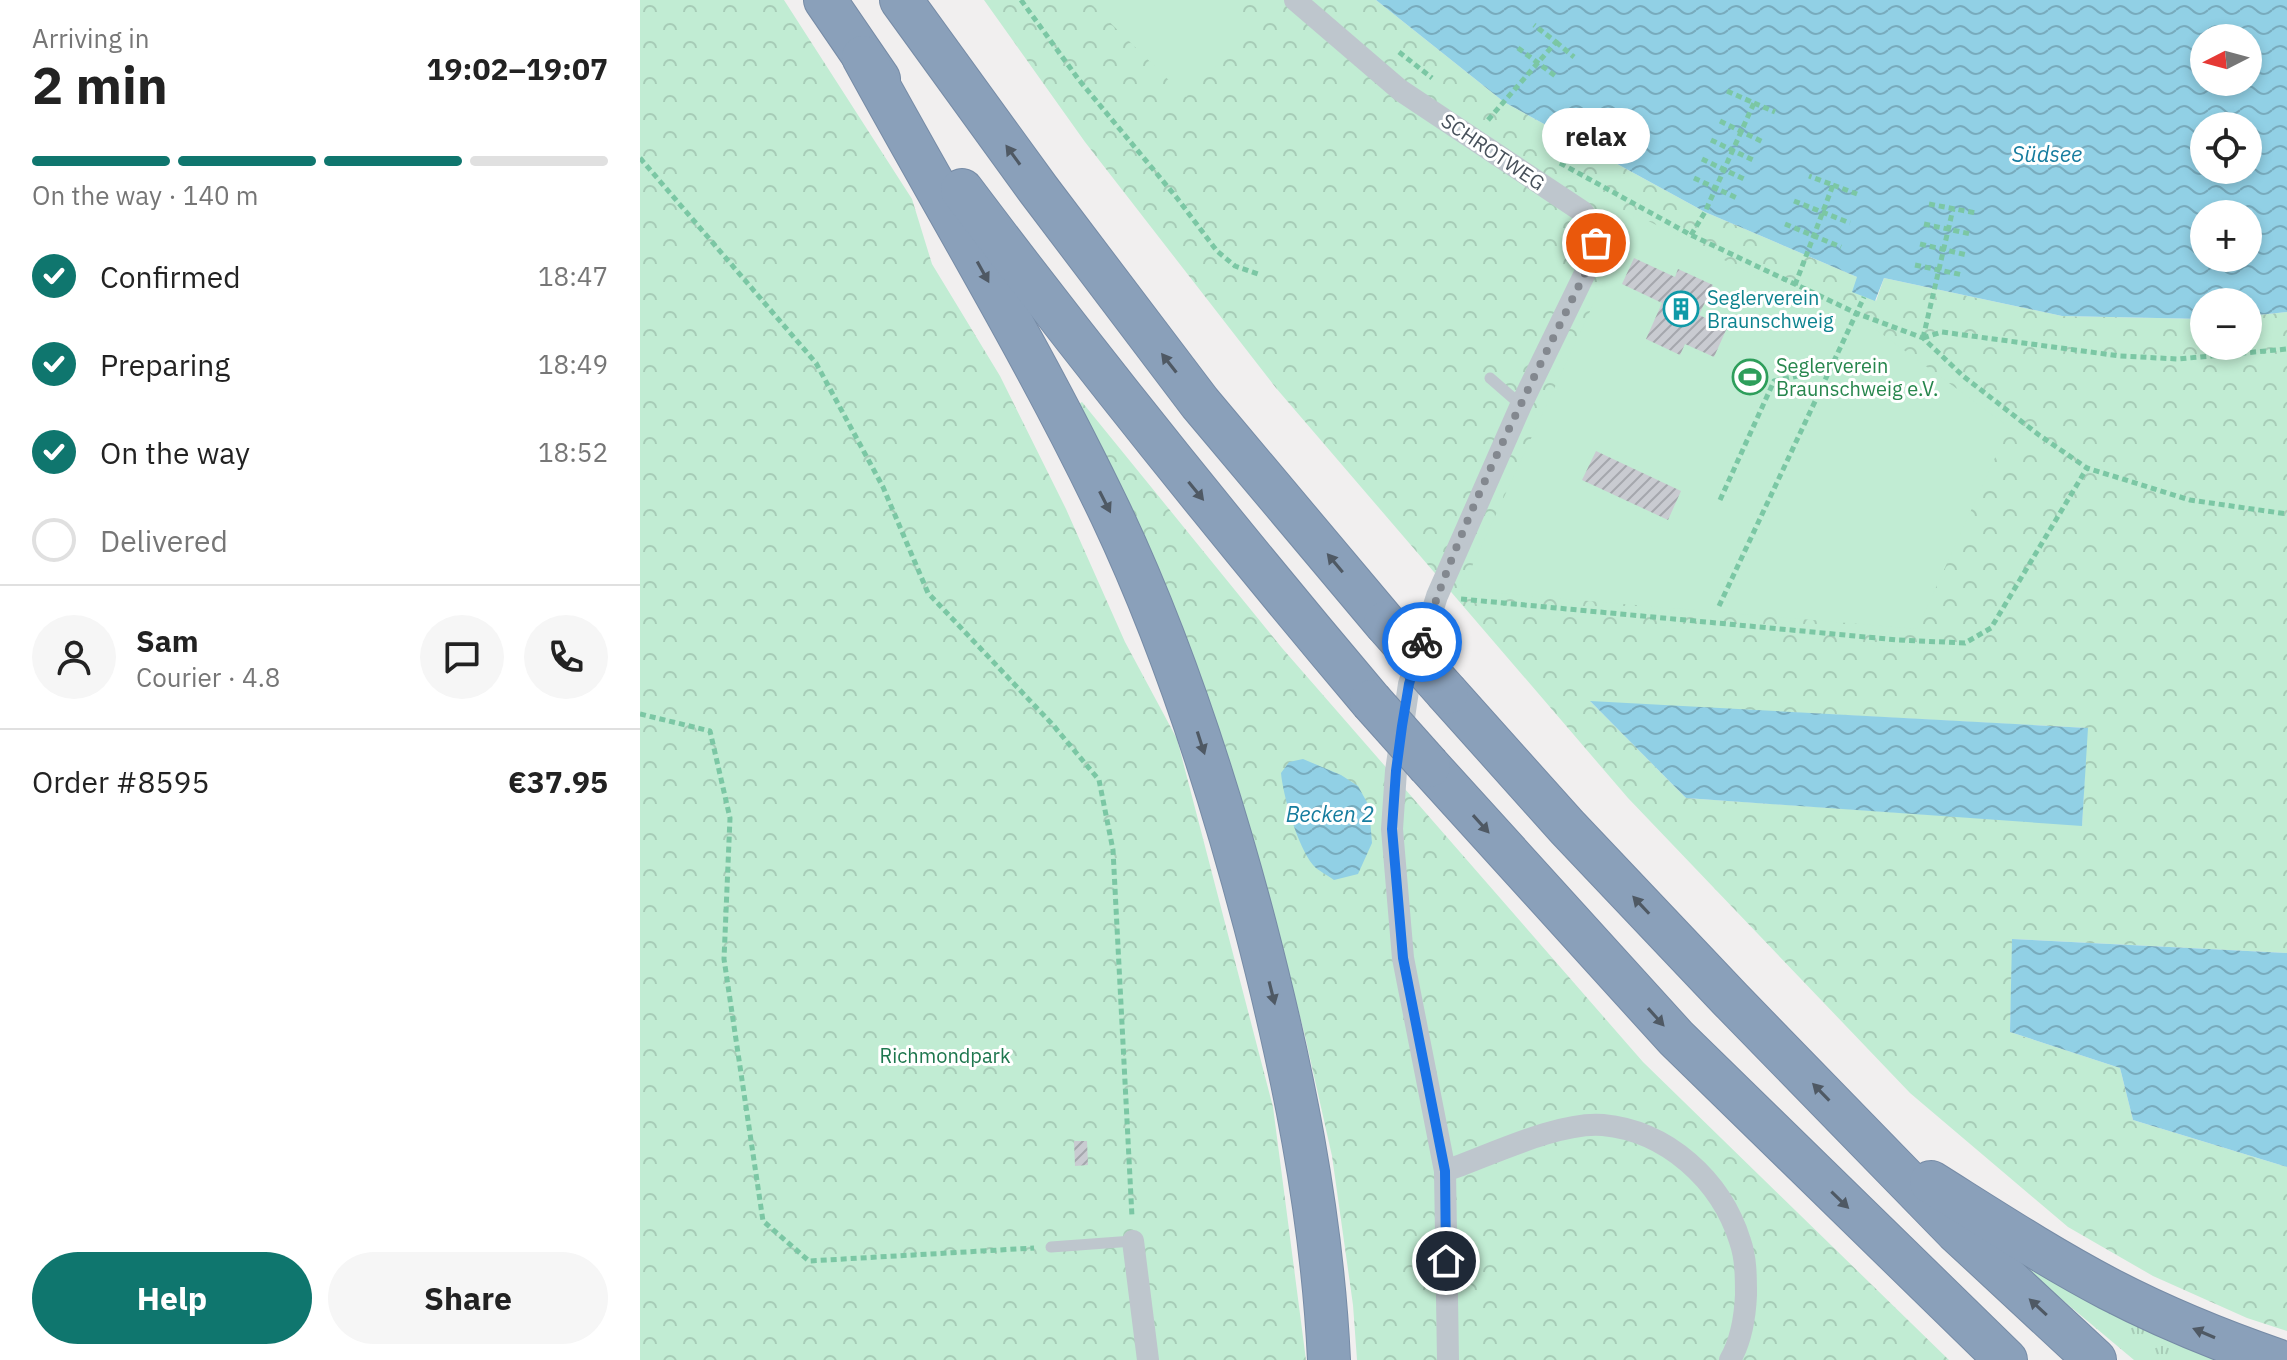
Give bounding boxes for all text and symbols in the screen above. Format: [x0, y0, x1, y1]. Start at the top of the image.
text: Arriving in [32, 21, 149, 55]
north arrow [2190, 24, 2262, 96]
map controls [2190, 24, 2262, 360]
text: 19:02–19:07 [427, 49, 608, 88]
text: 2 min [32, 51, 168, 118]
street label: SCHROTWEG [1436, 107, 1550, 196]
callout: relax [1542, 107, 1650, 163]
button: locate [2190, 112, 2262, 184]
text: relax [1565, 119, 1627, 153]
water label: Südsee [2012, 139, 2082, 168]
one-way arrow [1005, 144, 1021, 166]
text: On the way · 140 m [32, 178, 258, 212]
button: + [2190, 200, 2262, 272]
pin [1562, 209, 1630, 277]
icon: bag [1574, 221, 1618, 265]
icon: check [32, 254, 76, 298]
text: Confirmed [100, 257, 241, 296]
text: 18:47 [538, 259, 608, 293]
one-way arrow [976, 261, 990, 283]
place label: Seglerverein Braunschweig [1707, 284, 1834, 334]
button: − [2190, 288, 2262, 360]
building icon: Seglerverein Braunschweig [1662, 290, 1700, 328]
icon: check [32, 342, 76, 386]
text: Preparing [100, 345, 230, 384]
text: 18:49 [538, 347, 608, 381]
place label: Seglerverein Braunschweig e.V. [1776, 352, 1939, 402]
one-way arrow [1162, 353, 1178, 373]
sports icon: Seglerverein Braunschweig e.V. [1731, 358, 1769, 396]
icon: check [32, 430, 76, 474]
text: On the way [100, 433, 250, 472]
text: 18:52 [538, 435, 608, 469]
one-way arrow [1187, 481, 1204, 501]
one-way arrow [1098, 490, 1111, 513]
text: Delivered [100, 521, 228, 560]
one-way arrow [1327, 554, 1344, 574]
courier [1382, 602, 1462, 682]
button: person [32, 615, 116, 699]
button: chat [420, 615, 504, 699]
button: phone [524, 615, 608, 699]
icon: bike [1400, 620, 1444, 664]
text: Sam [136, 621, 199, 660]
text: Courier · 4.8 [136, 660, 280, 694]
one-way arrow [1196, 731, 1208, 755]
text: Order #8595 [32, 762, 209, 801]
text: €37.95 [508, 762, 608, 801]
water label: Becken 2 [1286, 799, 1374, 828]
one-way arrow [1472, 815, 1490, 834]
one-way arrow [1632, 896, 1650, 915]
one-way arrow [1266, 981, 1279, 1006]
one-way arrow [1647, 1006, 1664, 1026]
park label: Richmondpark [880, 1042, 1011, 1069]
one-way arrow [1812, 1083, 1831, 1102]
one-way arrow [1831, 1191, 1850, 1209]
pin [1412, 1227, 1480, 1295]
icon: home [1424, 1239, 1468, 1283]
button: Help [32, 1252, 312, 1344]
button: Share [328, 1252, 608, 1344]
one-way arrow [2028, 1298, 2047, 1316]
one-way arrow [2192, 1326, 2216, 1339]

